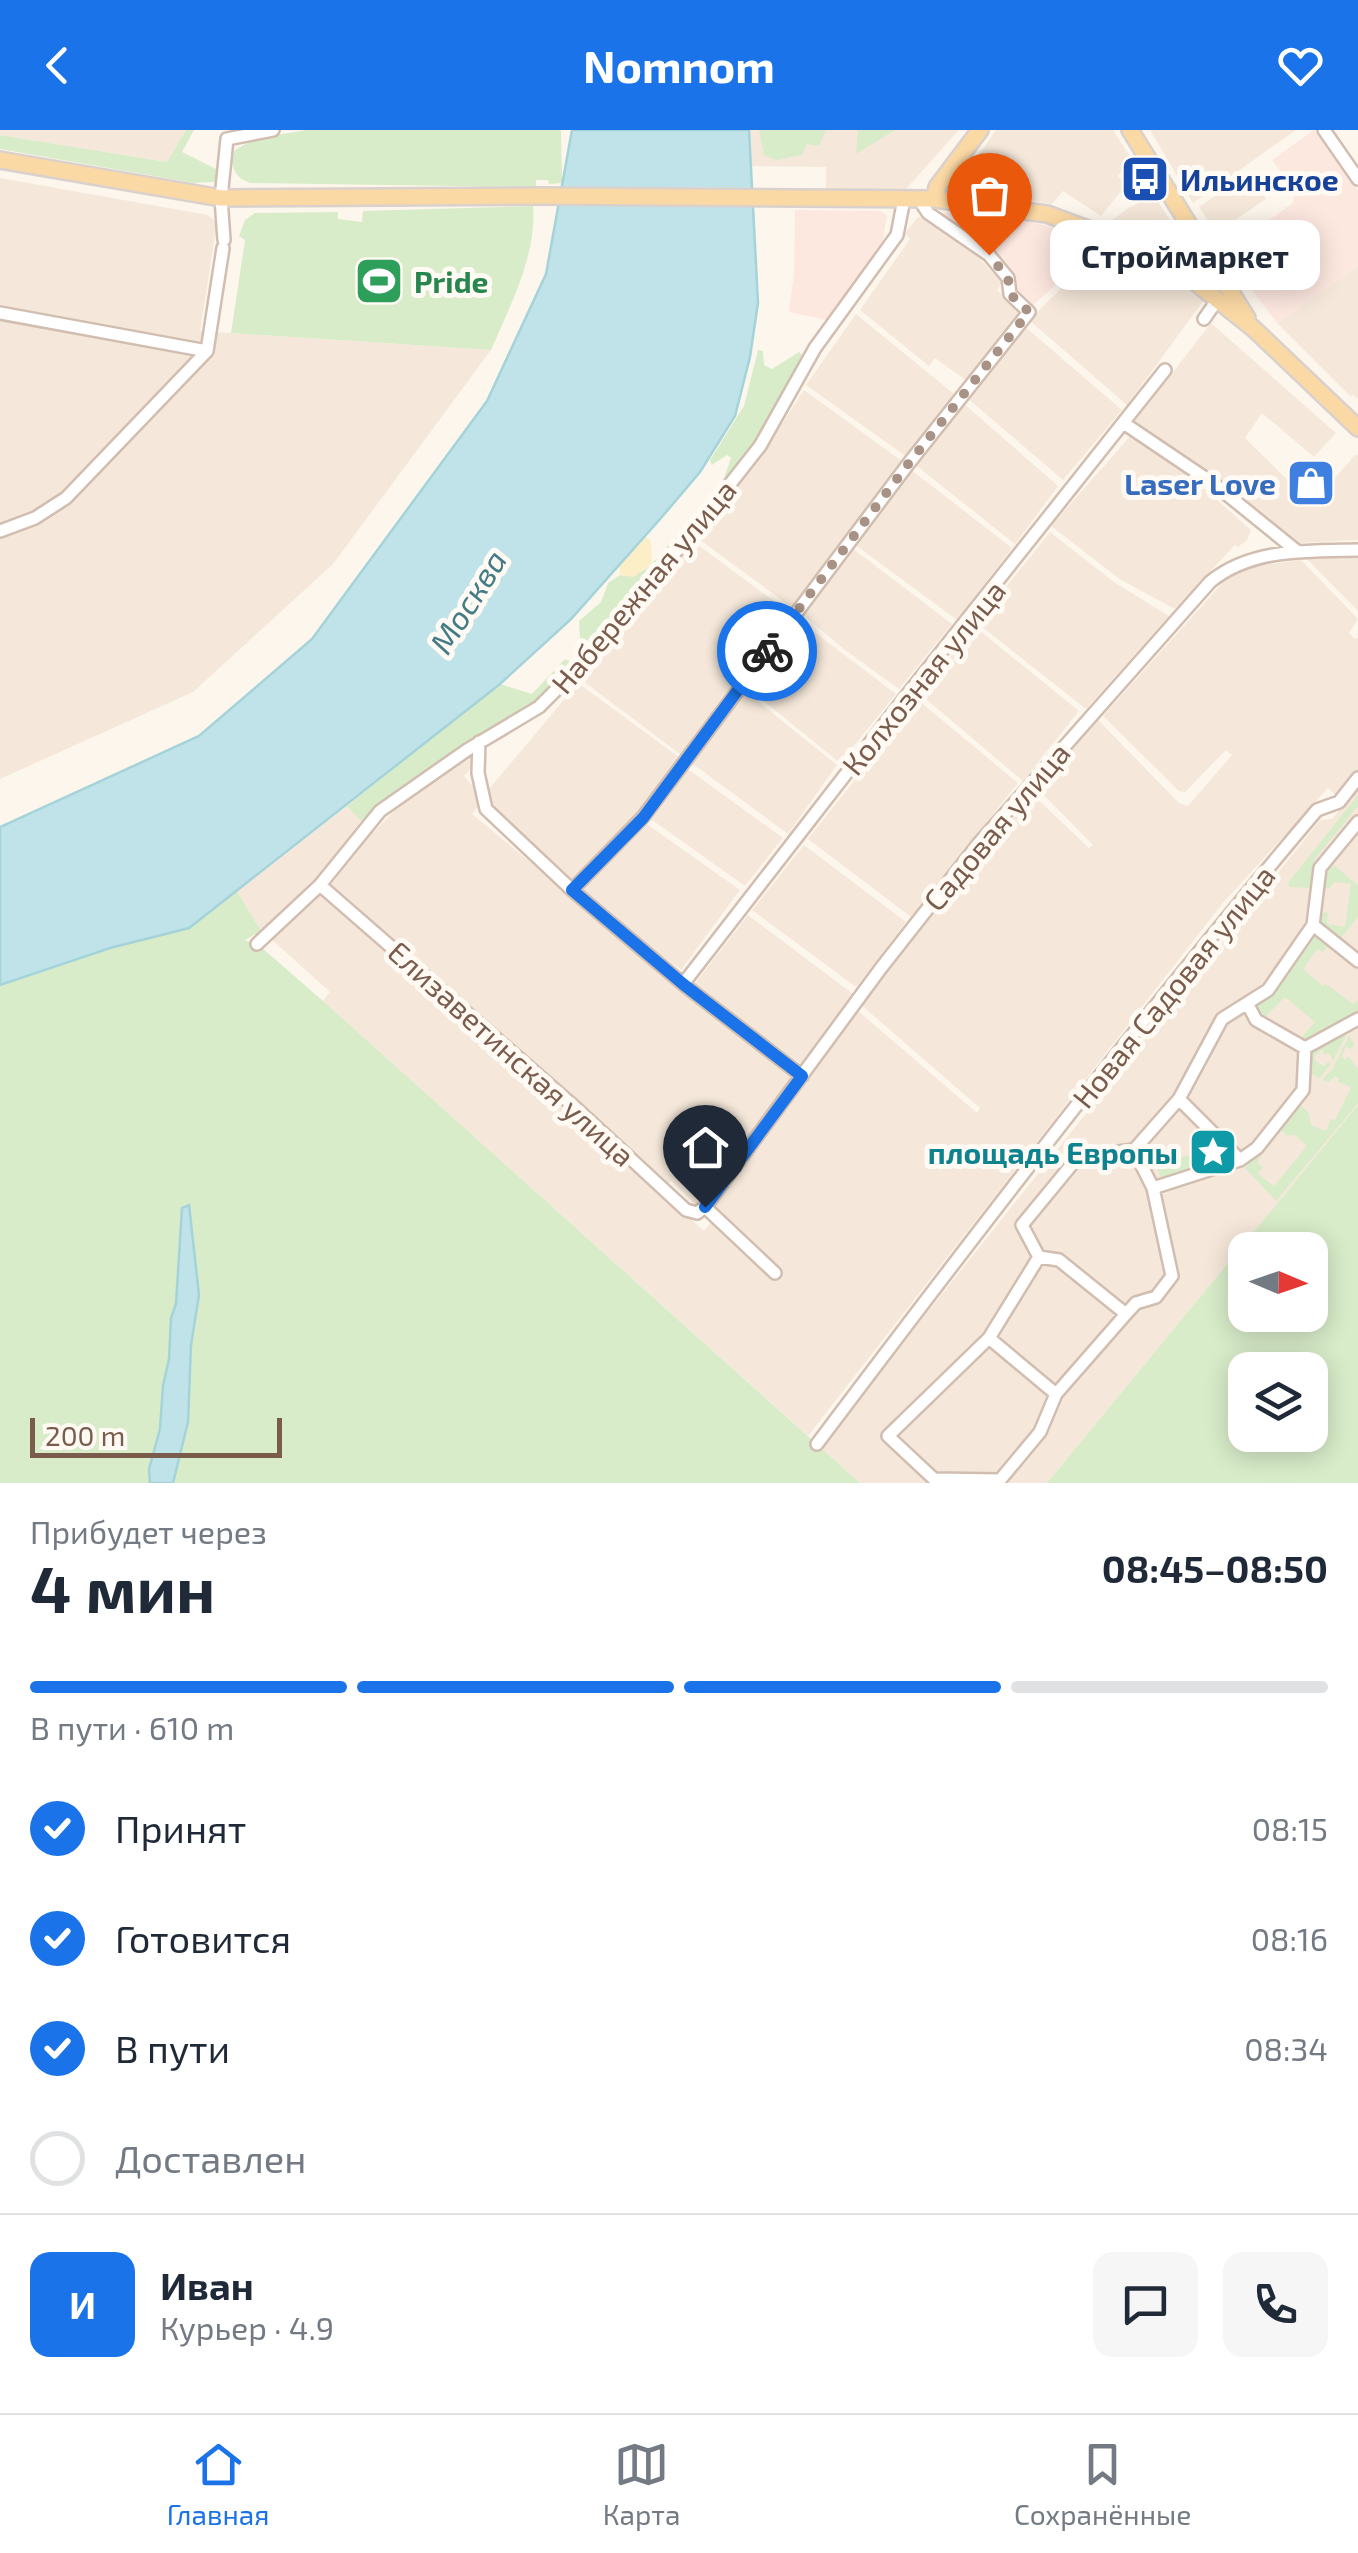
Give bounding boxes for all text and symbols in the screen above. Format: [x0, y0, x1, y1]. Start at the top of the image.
icon: back [30, 38, 85, 93]
text: Nomnom [583, 38, 775, 92]
icon: heart [1273, 38, 1328, 93]
pin [947, 153, 1032, 256]
bus stop icon: Ильинское [1119, 153, 1171, 205]
place label: Ильинское [1180, 161, 1339, 197]
icon: bag [962, 168, 1017, 223]
callout: Строймаркет [1049, 220, 1319, 290]
text: Строймаркет [1081, 236, 1289, 274]
sports icon: Pride [353, 255, 405, 307]
place label: Pride [414, 263, 488, 299]
shop icon: Laser Love [1285, 457, 1337, 509]
place label: Laser Love [1124, 465, 1276, 501]
street label: Набережная улица [543, 472, 744, 701]
water label: Москва [421, 542, 513, 660]
street label: Колхозная улица [834, 573, 1013, 782]
courier [717, 601, 817, 701]
icon: bike [740, 624, 795, 679]
street label: Садовая улица [915, 735, 1077, 918]
street label: Новая Садовая улица [1064, 857, 1283, 1115]
street label: Елизаветинская улица [381, 933, 643, 1174]
pin [663, 1105, 748, 1208]
icon: home [678, 1120, 733, 1175]
place icon: площадь Европы [1187, 1126, 1239, 1178]
place label: площадь Европы [928, 1134, 1178, 1170]
north arrow [1228, 1232, 1328, 1332]
map controls [1228, 1232, 1328, 1452]
button: layers [1228, 1352, 1328, 1452]
scale bar [30, 1413, 282, 1458]
text: 200 m [45, 1418, 125, 1452]
text: Прибудет через [30, 1512, 267, 1550]
text: 08:45–08:50 [1102, 1545, 1328, 1591]
text: 4 мин [30, 1548, 215, 1626]
text: В пути · 610 m [30, 1708, 234, 1746]
icon: check [30, 1801, 85, 1856]
text: Принят [115, 1805, 246, 1851]
text: 08:15 [1252, 1809, 1328, 1847]
icon: check [30, 1911, 85, 1966]
text: Готовится [115, 1915, 291, 1961]
text: 08:16 [1251, 1919, 1328, 1957]
icon: check [30, 2021, 85, 2076]
text: В пути [115, 2025, 230, 2071]
text: 08:34 [1244, 2029, 1328, 2067]
text: Доставлен [115, 2135, 306, 2181]
button: chat [1093, 2252, 1198, 2357]
button: phone [1223, 2252, 1328, 2357]
text: Иван [160, 2262, 254, 2308]
text: И [69, 2281, 96, 2327]
text: Курьер · 4.9 [160, 2308, 334, 2346]
tab: Главная [167, 2437, 269, 2531]
tab: Карта [603, 2437, 681, 2531]
tab: Сохранённые [1014, 2437, 1191, 2531]

